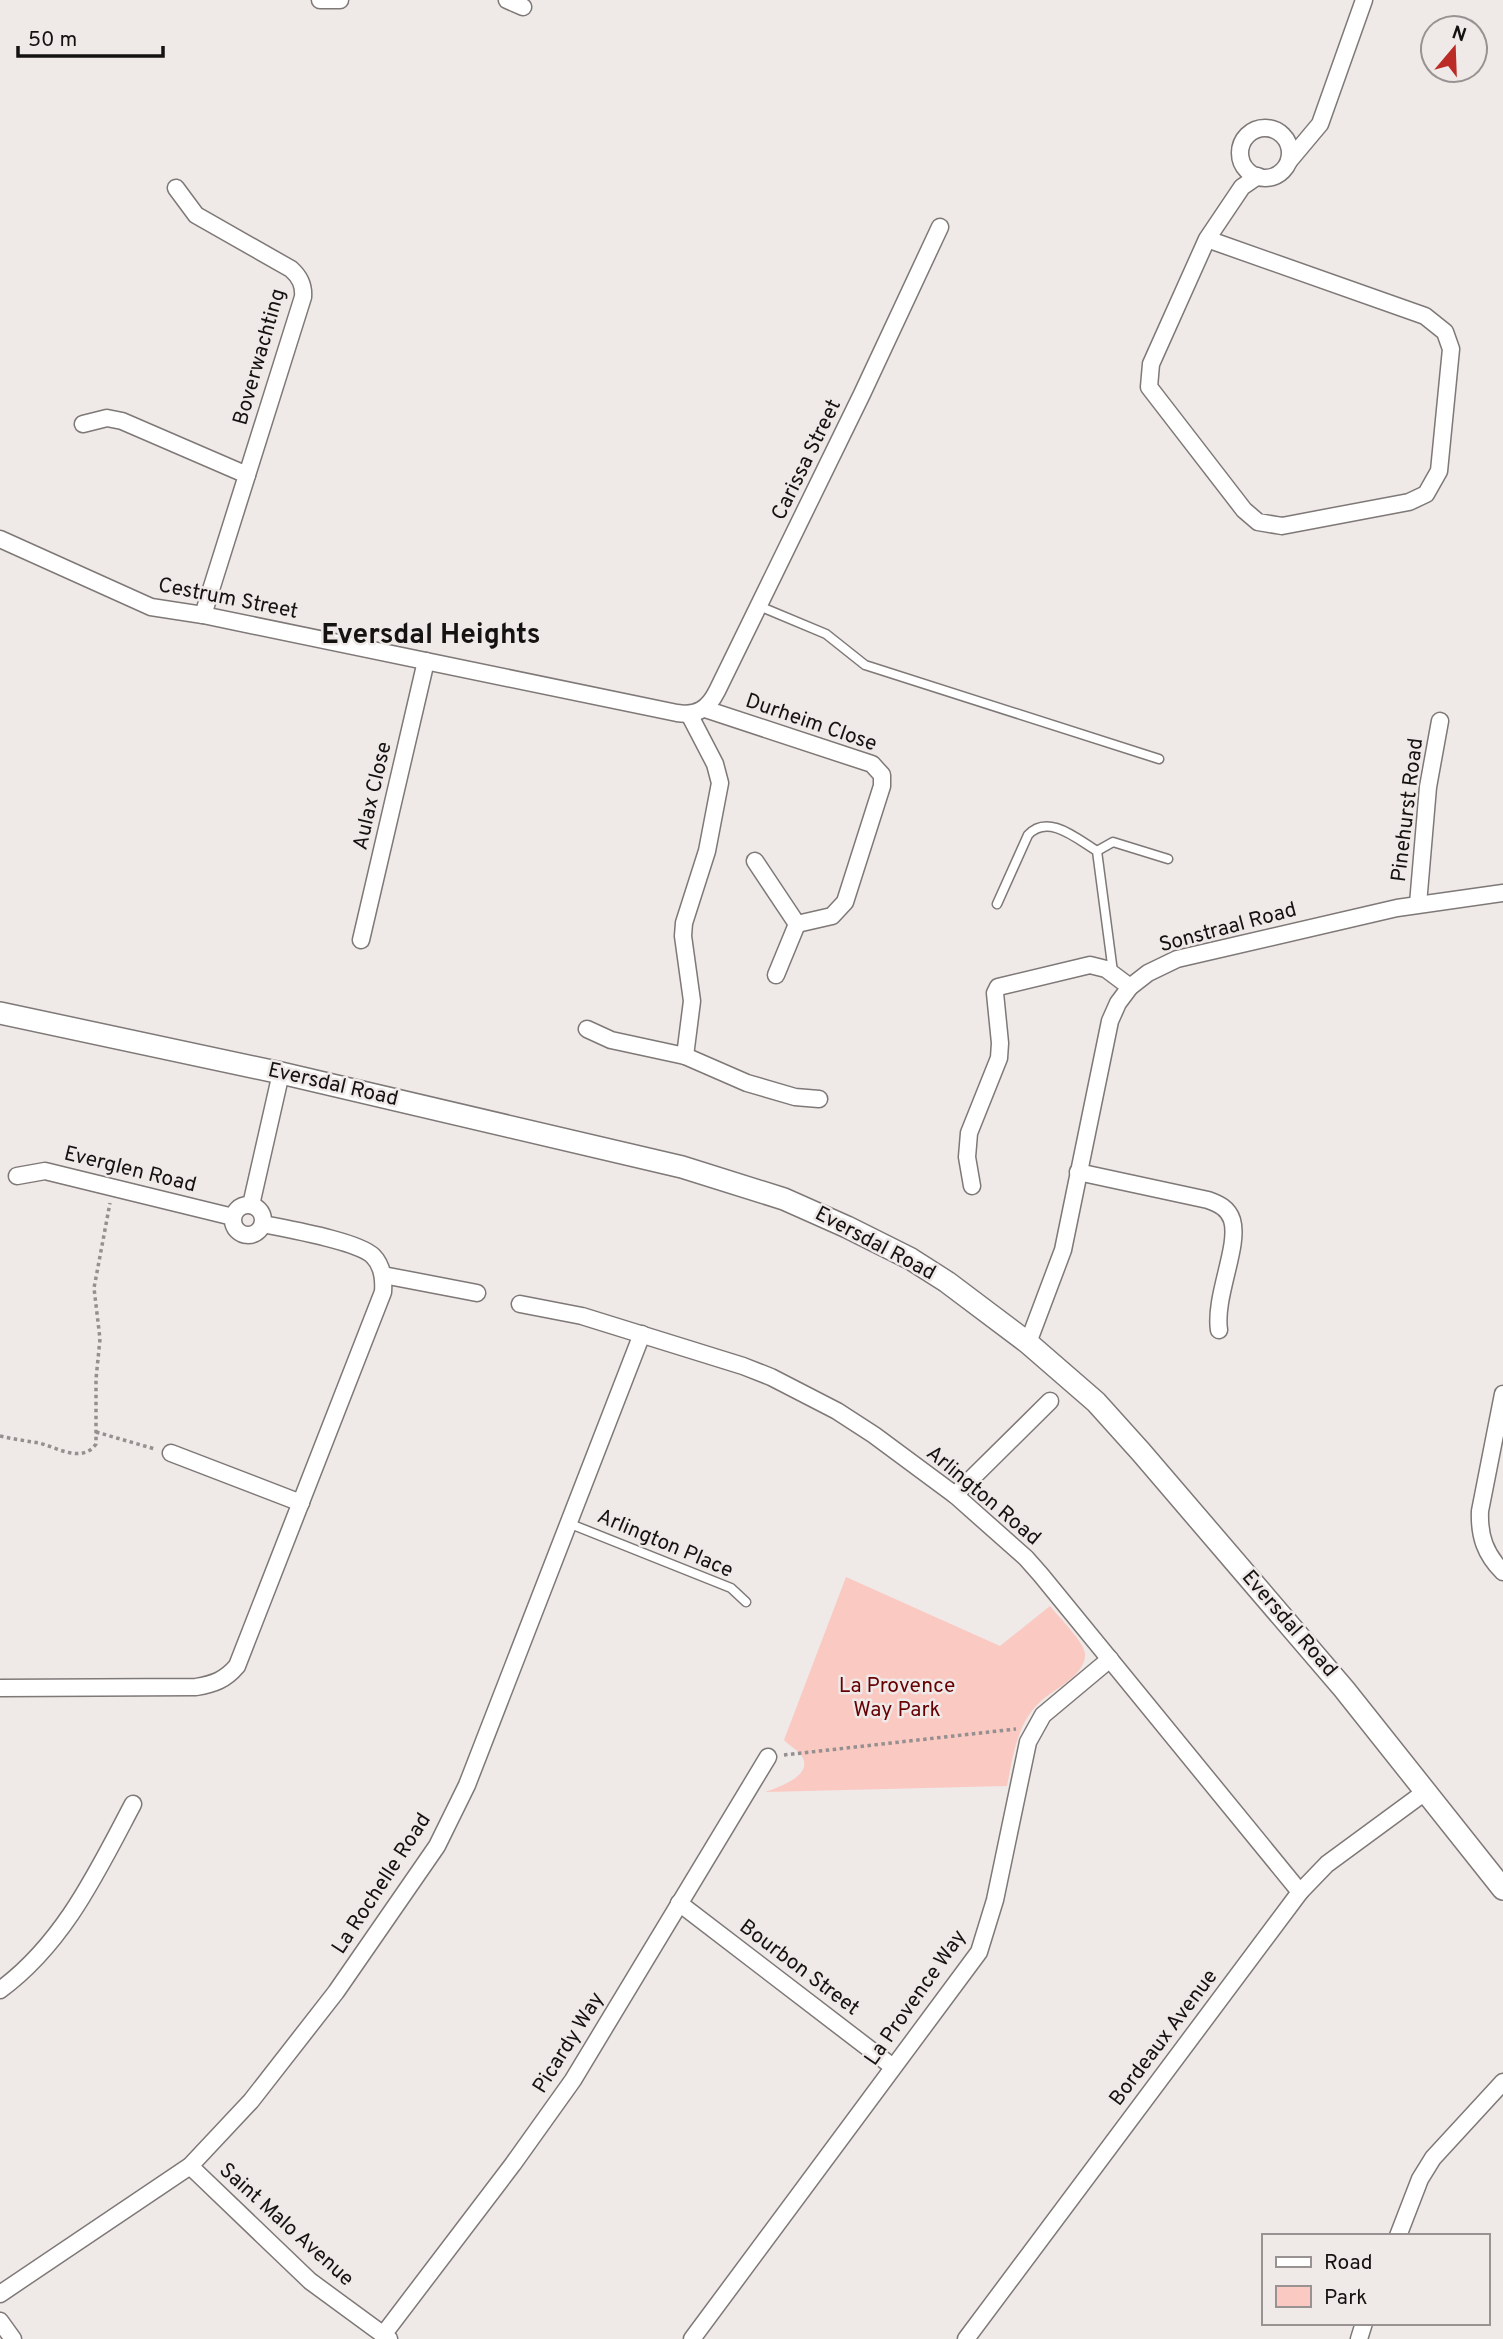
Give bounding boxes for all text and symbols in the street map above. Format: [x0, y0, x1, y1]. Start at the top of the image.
scale bar [18, 14, 163, 58]
north arrow [1419, 14, 1489, 84]
text: N [1449, 21, 1469, 48]
text: 50 m [28, 27, 77, 54]
street label: Boverwachting [228, 286, 292, 428]
street label: Carissa Street [766, 395, 848, 525]
street label: Cestrum Street [156, 572, 300, 626]
district label: Eversdal Heights [321, 618, 541, 654]
street label: Durheim Close [742, 688, 880, 758]
street label: Pinehurst Road [1386, 736, 1430, 884]
street label: Aulax Close [347, 739, 399, 853]
street label: Sonstraal Road [1156, 897, 1300, 959]
street label: Eversdal Road [265, 1057, 401, 1113]
street label: Everglen Road [61, 1141, 199, 1199]
street label: Eversdal Road [810, 1201, 940, 1287]
street label: Arlington Road [920, 1440, 1046, 1552]
street label: Arlington Place [593, 1503, 737, 1585]
street label: Eversdal Road [1235, 1565, 1343, 1683]
park label: La Provence Way Park [839, 1673, 955, 1724]
street label: La Rochelle Road [326, 1808, 438, 1960]
street label: Bourbon Street [733, 1914, 865, 2022]
street label: La Provence Way [859, 1925, 973, 2071]
street label: Bordeaux Avenue [1104, 1964, 1224, 2112]
street label: Picardy Way [527, 1987, 611, 2099]
street label: Saint Malo Avenue [213, 2157, 359, 2293]
legend [1262, 2234, 1489, 2325]
text: Road [1324, 2250, 1373, 2277]
text: Park [1324, 2285, 1367, 2312]

